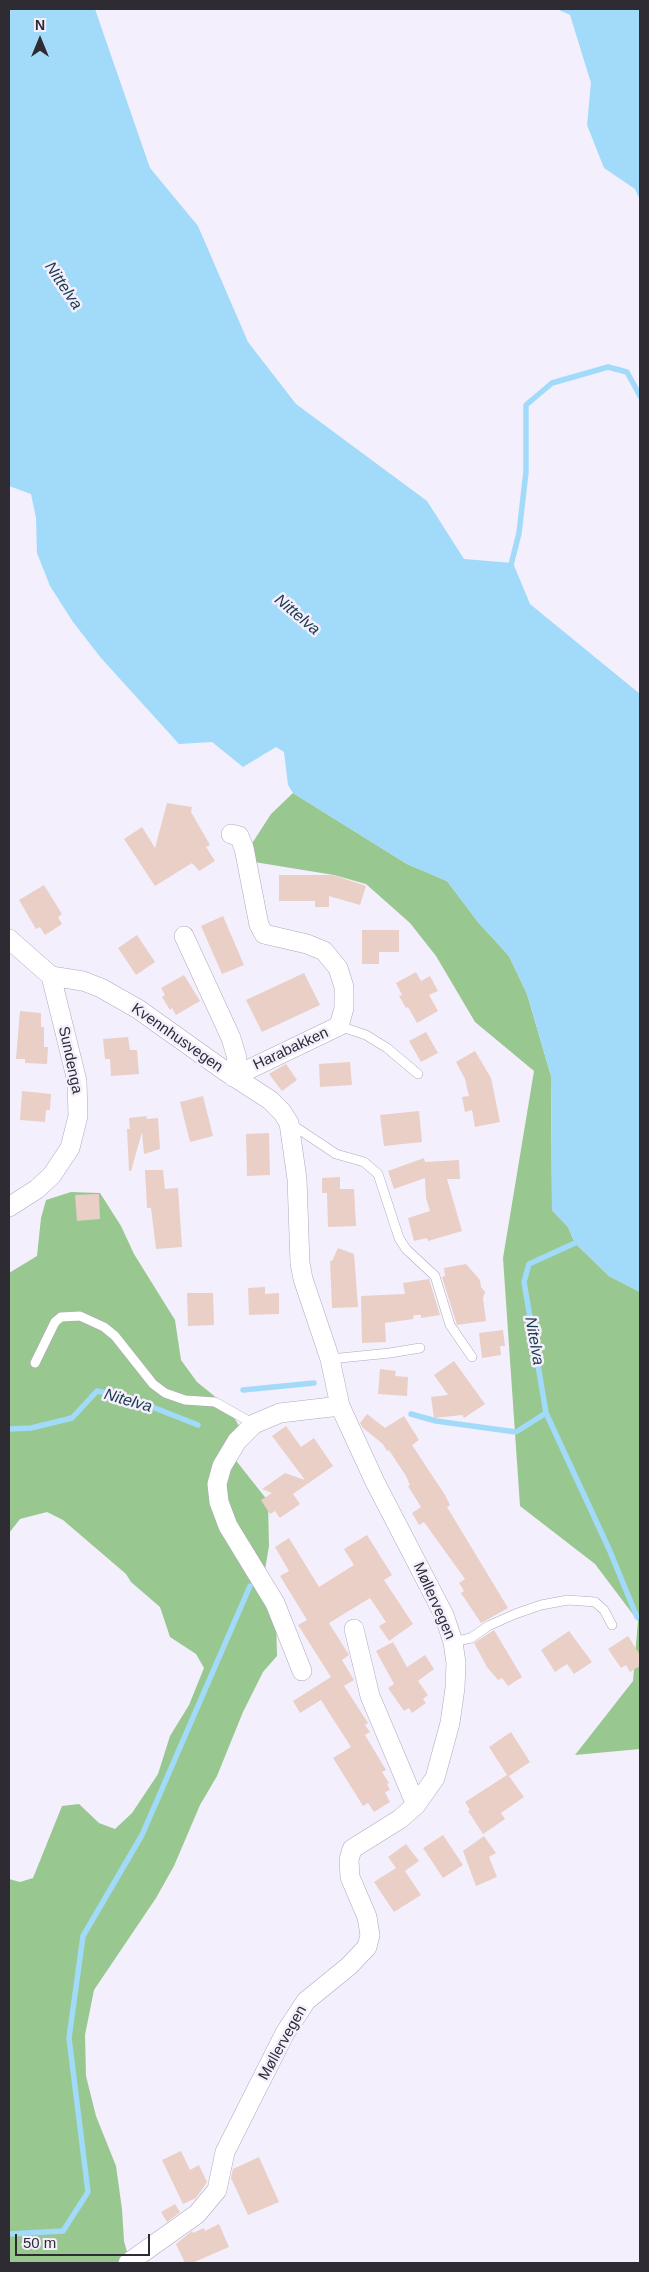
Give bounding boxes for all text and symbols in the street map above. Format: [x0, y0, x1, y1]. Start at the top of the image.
north arrow [15, 15, 65, 65]
text: N [35, 17, 45, 33]
water label: Nittelva [40, 259, 86, 313]
water label: Nittelva [270, 590, 324, 640]
street label: Kvennhusvegen [128, 1000, 226, 1076]
street label: Harabakken [251, 1024, 331, 1074]
street label: Sundenga [54, 1025, 86, 1095]
water label: Nitelva [520, 1315, 548, 1367]
water label: Nitelva [102, 1385, 154, 1417]
street label: Møllervegen [409, 1560, 459, 1642]
street label: Møllervegen [255, 2003, 311, 2083]
scale bar [18, 2224, 152, 2256]
text: 50 m [23, 2234, 56, 2251]

